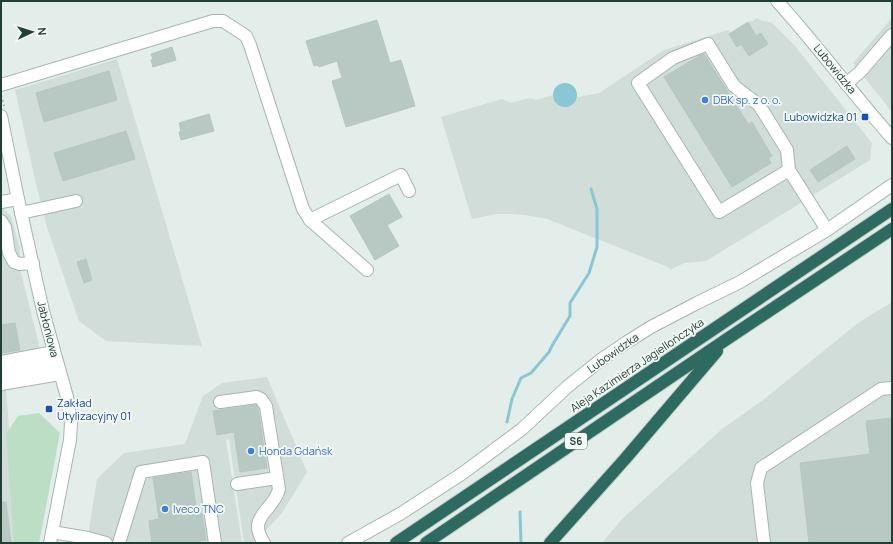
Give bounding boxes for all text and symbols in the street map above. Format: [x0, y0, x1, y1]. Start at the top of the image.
north arrow [12, 12, 52, 52]
text: N [35, 27, 50, 36]
street label: Lubowidzka [811, 41, 860, 97]
place label: DBK sp. z o. o. [713, 92, 781, 107]
marker: DBK sp. z o. o. [700, 95, 710, 105]
place label: Lubowidzka 01 [784, 109, 857, 124]
marker: Lubowidzka 01 [860, 112, 870, 122]
street label: Jabłoniowa [34, 299, 63, 359]
street label: Aleja Kazimierza Jagiellończyka [567, 314, 706, 415]
street label: Lubowidzka [584, 329, 642, 376]
place label: Zakład Utylizacyjny 01 [57, 395, 131, 423]
marker: Zakład Utylizacyjny 01 [44, 404, 54, 414]
road number: S6 [565, 433, 587, 449]
place label: Honda Gdańsk [259, 443, 333, 458]
marker: Honda Gdańsk [246, 446, 256, 456]
place label: Iveco TNC [173, 501, 224, 516]
marker: Iveco TNC [160, 504, 170, 514]

